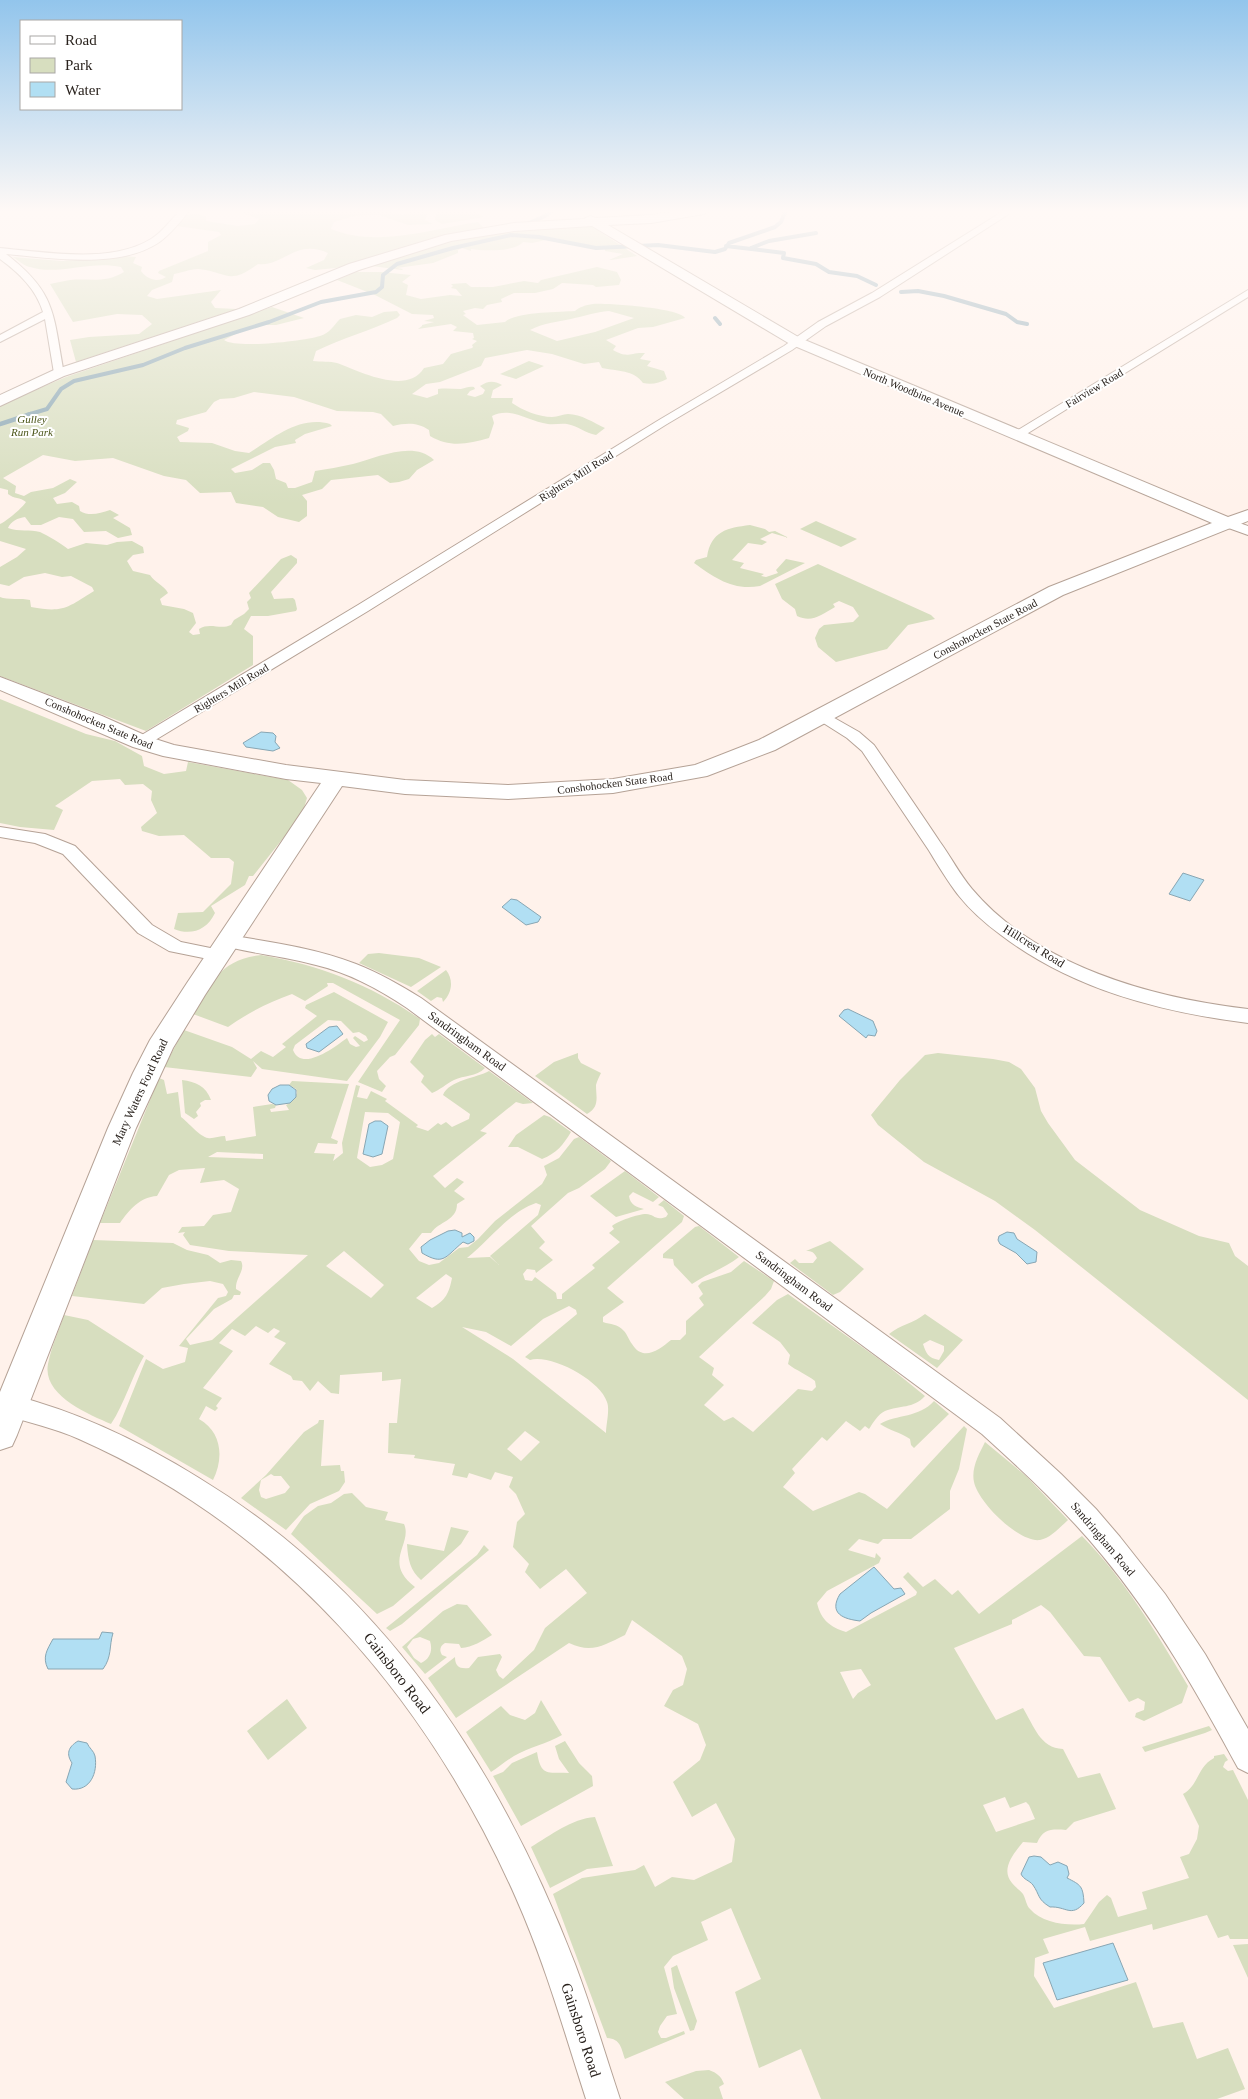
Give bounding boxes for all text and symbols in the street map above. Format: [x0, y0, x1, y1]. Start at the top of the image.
legend [20, 20, 182, 110]
text: Road [65, 32, 97, 48]
text: Park [65, 57, 93, 73]
text: Water [65, 82, 100, 98]
street label: North Woodbine Avenue [862, 365, 966, 419]
street label: Fairview Road [1063, 366, 1125, 410]
park label: Gulley Run Park [10, 413, 54, 438]
street label: Righters Mill Road [537, 448, 616, 504]
street label: Conshohocken State Road [931, 596, 1040, 662]
street label: Righters Mill Road [192, 661, 271, 715]
street label: Conshohocken State Road [43, 695, 155, 751]
street label: Conshohocken State Road [557, 770, 674, 796]
street label: Hillcrest Road [1001, 922, 1067, 970]
street label: Sandringham Road [426, 1008, 508, 1074]
street label: Mary Waters Ford Road [109, 1037, 171, 1147]
street label: Sandringham Road [753, 1248, 835, 1314]
street label: Sandringham Road [1068, 1499, 1138, 1579]
street label: Gainsboro Road [361, 1629, 434, 1717]
street label: Gainsboro Road [558, 1981, 604, 2080]

